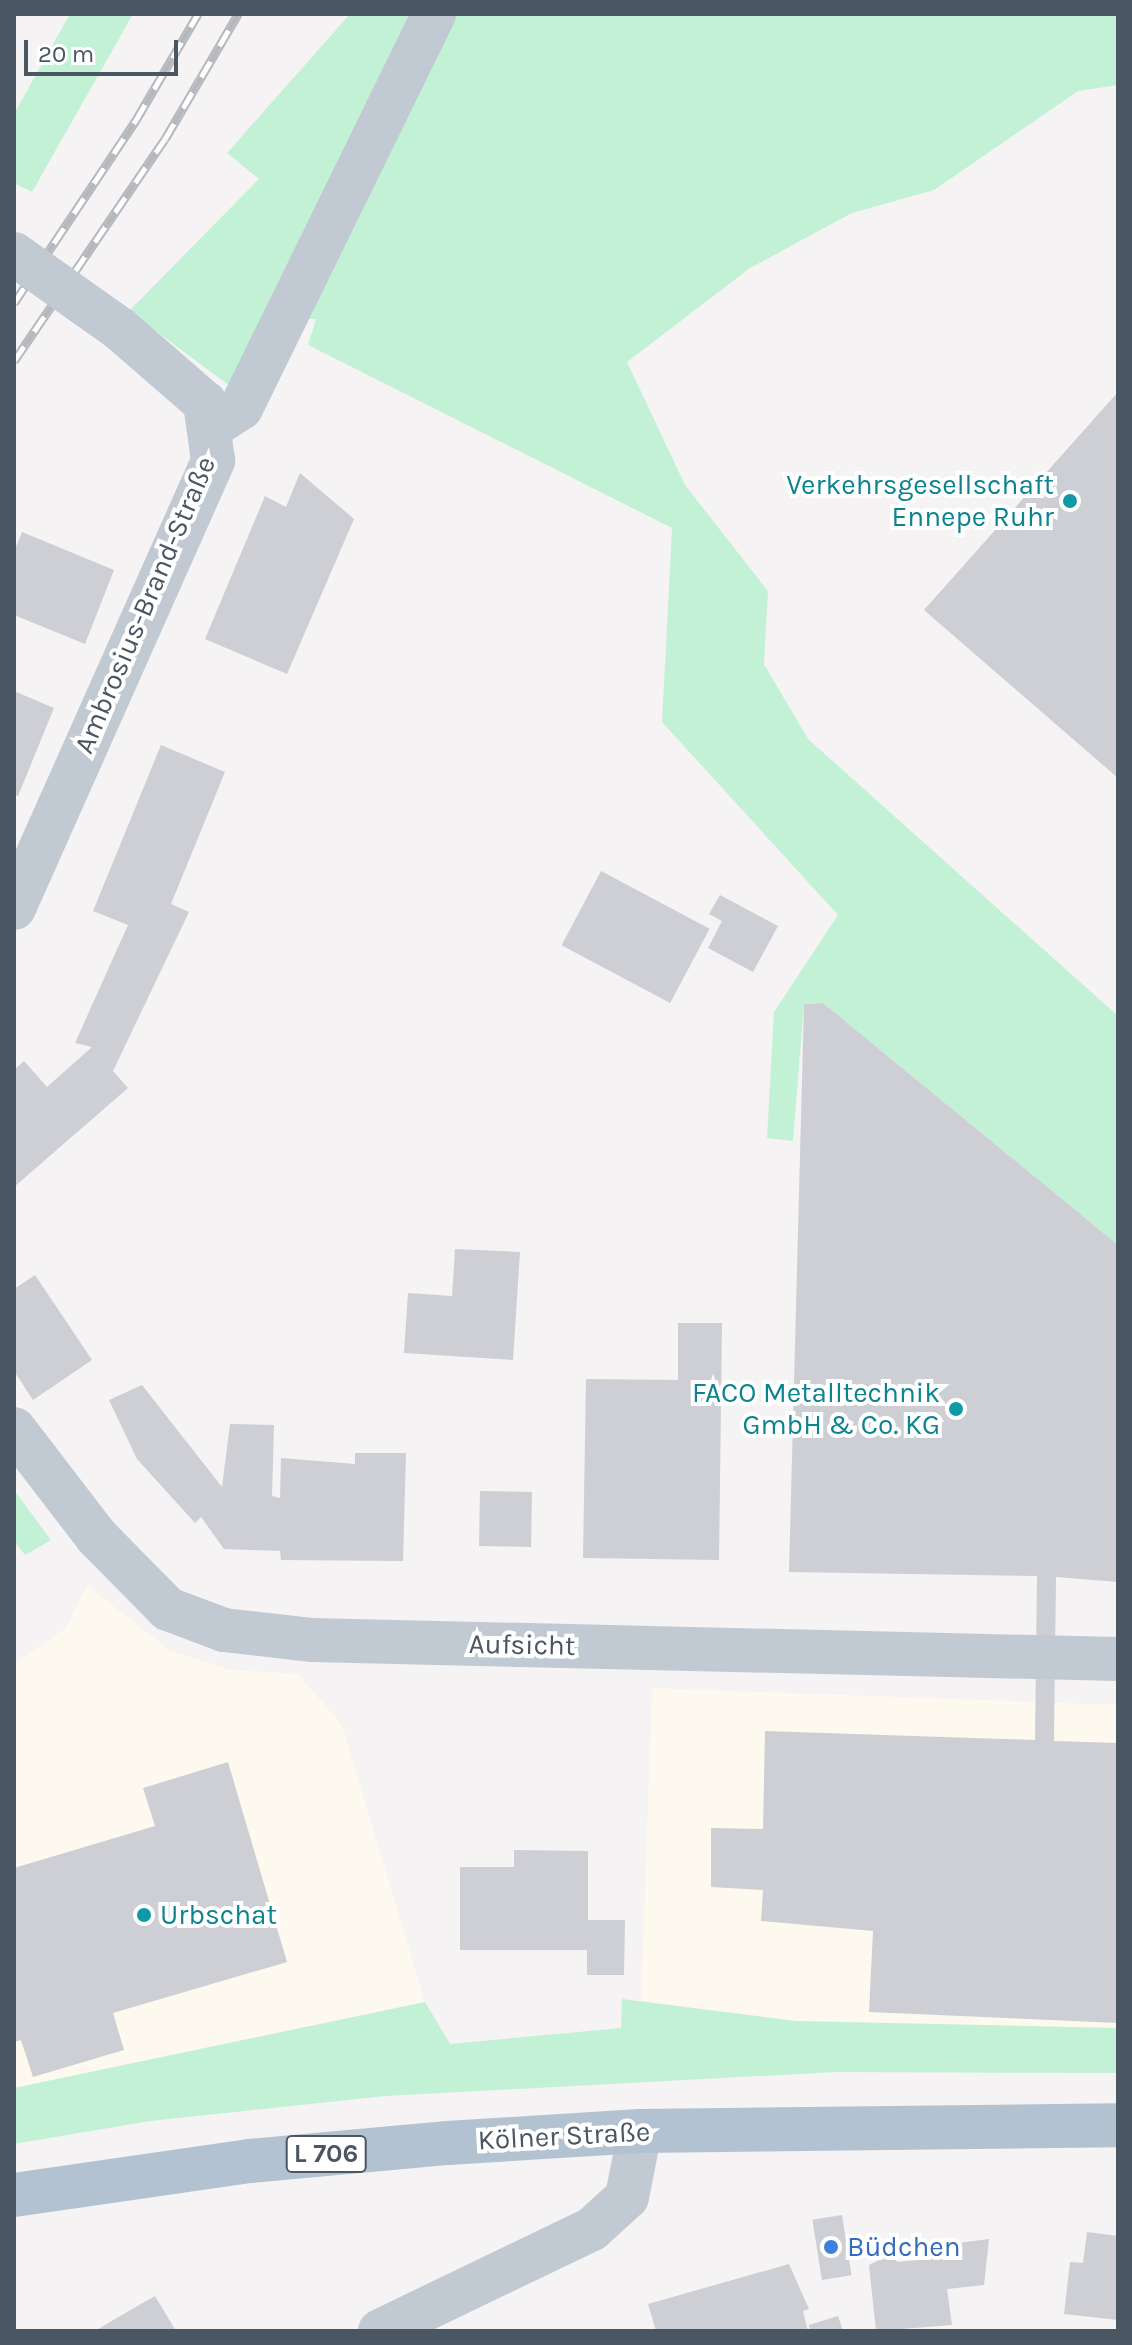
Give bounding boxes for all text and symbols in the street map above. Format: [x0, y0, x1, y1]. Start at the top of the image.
scale bar [28, 24, 182, 74]
text: 20 m [38, 40, 94, 68]
street label: Ambrosius-Brand-Straße [67, 451, 223, 759]
place label: Verkehrsgesellschaft Ennepe Ruhr [786, 468, 1054, 534]
marker: Verkehrsgesellschaft Ennepe Ruhr [1061, 492, 1079, 510]
place label: FACO Metalltechnik GmbH & Co. KG [692, 1376, 940, 1442]
marker: FACO Metalltechnik GmbH & Co. KG [947, 1400, 965, 1418]
street label: Aufsicht [468, 1627, 576, 1663]
place label: Urbschat [160, 1898, 277, 1932]
marker: Urbschat [135, 1906, 153, 1924]
street label: Kölner Straße [477, 2115, 651, 2157]
road number: L 706 [284, 2132, 368, 2176]
place label: Büdchen [847, 2230, 961, 2264]
marker: Büdchen [822, 2238, 840, 2256]

